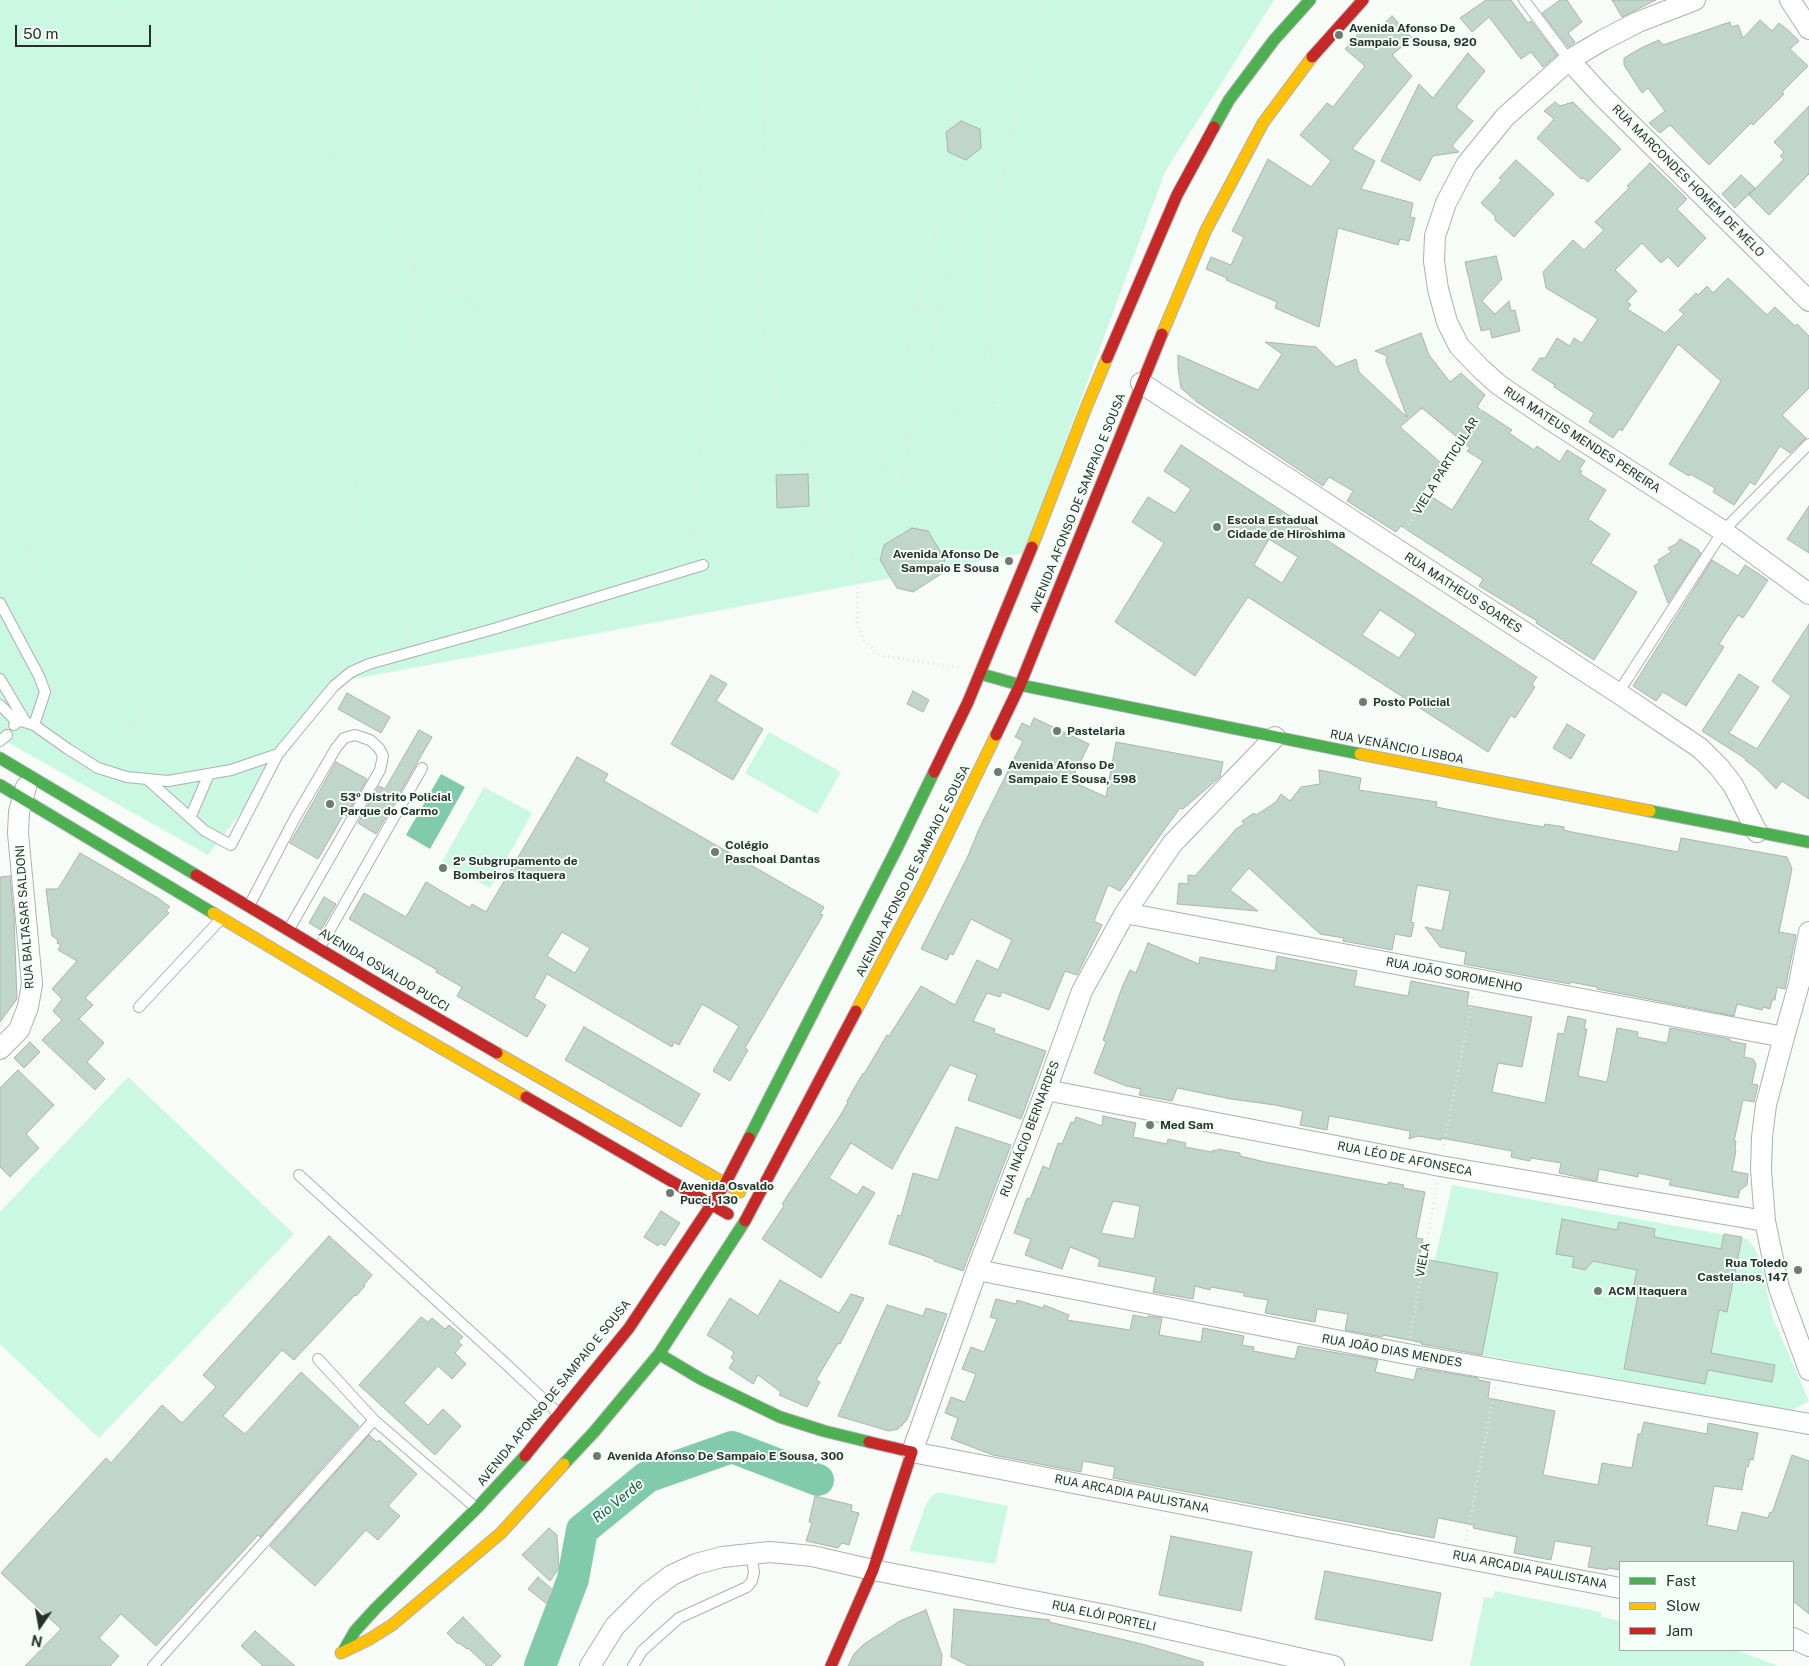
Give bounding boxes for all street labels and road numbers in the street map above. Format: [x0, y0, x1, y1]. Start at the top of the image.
street label: RUA MARCONDES HOMEM DE MELO [1609, 102, 1767, 260]
street label: RUA MATEUS MENDES PEREIRA [1501, 384, 1663, 496]
street label: AVENIDA AFONSO DE SAMPAIO E SOUSA [1027, 391, 1129, 615]
street label: VIELA PARTICULAR [1410, 415, 1482, 517]
street label: RUA MATHEUS SOARES [1402, 550, 1524, 636]
street label: RUA VENÂNCIO LISBOA [1329, 727, 1465, 767]
street label: AVENIDA AFONSO DE SAMPAIO E SOUSA [853, 763, 973, 979]
street label: RUA BALTASAR SALDONI [13, 845, 37, 989]
street label: AVENIDA OSVALDO PUCCI [316, 925, 452, 1015]
street label: RUA JOÃO SOROMENHO [1384, 955, 1524, 995]
street label: RUA INÁCIO BERNARDES [997, 1059, 1063, 1199]
street label: RUA LÉO DE AFONSECA [1336, 1139, 1474, 1179]
street label: VIELA [1413, 1242, 1433, 1278]
street label: AVENIDA AFONSO DE SAMPAIO E SOUSA [474, 1297, 634, 1489]
street label: RUA JOÃO DIAS MENDES [1321, 1332, 1463, 1370]
street label: RUA ARCADIA PAULISTANA [1053, 1472, 1211, 1516]
street label: RUA ARCADIA PAULISTANA [1451, 1548, 1609, 1592]
street label: RUA ELÓI PORTELI [1051, 1598, 1157, 1634]

